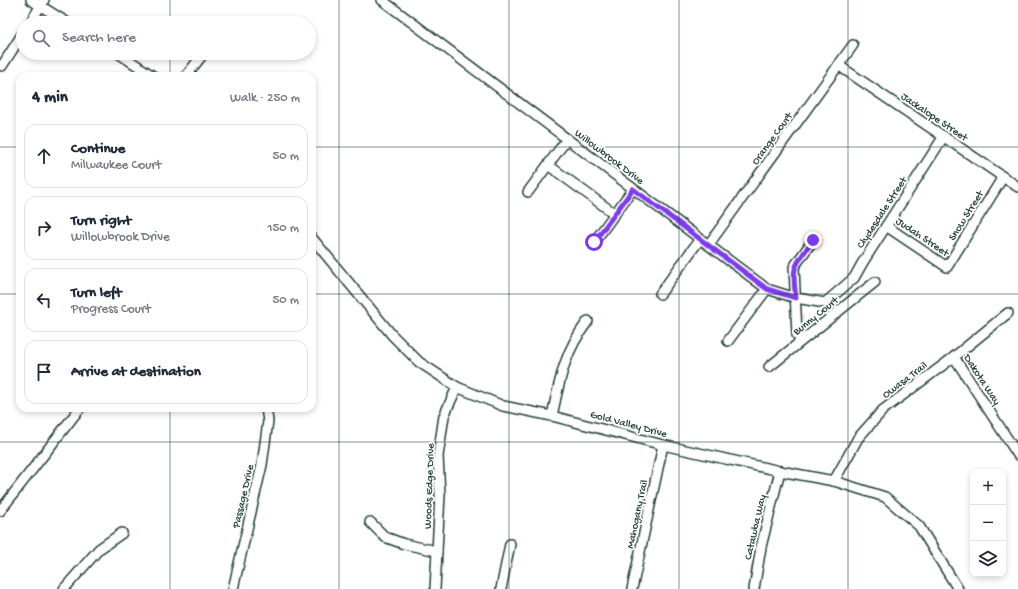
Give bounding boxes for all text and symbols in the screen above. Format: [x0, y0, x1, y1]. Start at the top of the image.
search box [16, 16, 316, 60]
icon: search [30, 27, 52, 49]
text: Search here [62, 29, 136, 47]
text: 4 min [32, 88, 68, 108]
text: Walk · 250 m [230, 91, 300, 106]
street label: Jackalope Street [898, 91, 971, 145]
street label: Orange Court [750, 110, 796, 168]
street label: Willowbrook Drive [572, 128, 646, 188]
text: Continue [71, 140, 125, 158]
icon: ahead [33, 145, 55, 167]
text: 50 m [272, 149, 299, 164]
text: Milwaukee Court [71, 158, 161, 173]
street label: Clydesdale Street [855, 174, 911, 251]
street label: Snow Street [947, 188, 988, 243]
text: Turn right [71, 212, 131, 230]
street label: Judah Street [893, 216, 952, 261]
icon: right [33, 217, 55, 239]
text: 150 m [267, 221, 299, 236]
text: Willowbrook Drive [71, 230, 170, 245]
route end [804, 231, 822, 249]
route start [585, 233, 603, 251]
text: Turn left [71, 284, 122, 302]
icon: left [33, 289, 55, 311]
text: 50 m [272, 293, 299, 308]
street label: Bunny Court [791, 294, 842, 339]
text: Progress Court [71, 302, 151, 317]
street label: Dakota Way [960, 352, 1002, 408]
street label: Owasa Trail [880, 359, 930, 401]
icon: arrive [33, 361, 55, 383]
text: Arrive at destination [71, 363, 201, 381]
street label: Gold Valley Drive [589, 409, 668, 441]
street label: Woods Edge Drive [423, 443, 438, 529]
street label: Passage Drive [231, 463, 257, 530]
map controls [970, 469, 1006, 577]
button: + [970, 469, 1006, 505]
street label: Mahogany Trail [625, 478, 651, 550]
street label: Catawba Way [743, 493, 769, 561]
button: − [970, 505, 1006, 541]
button: layers [970, 541, 1006, 577]

